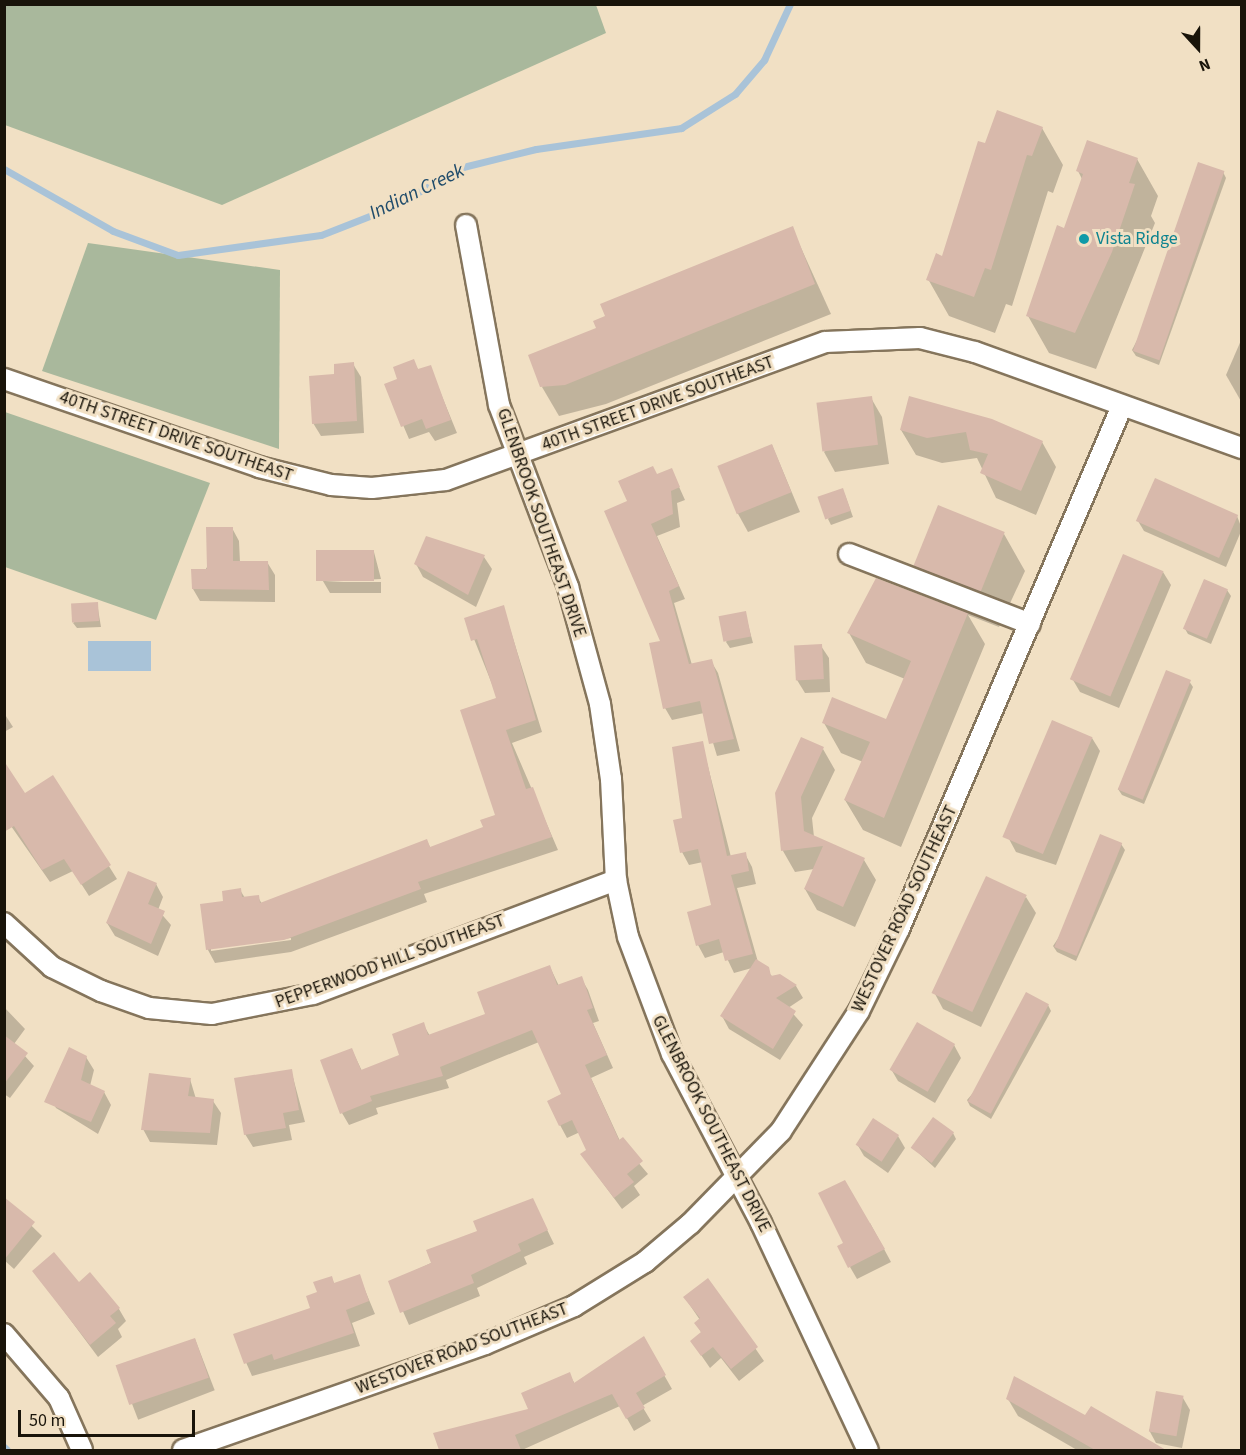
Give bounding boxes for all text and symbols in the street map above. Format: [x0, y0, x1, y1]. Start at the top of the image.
north arrow [1168, 18, 1228, 78]
text: N [1196, 53, 1213, 77]
water label: Indian Creek [366, 159, 468, 225]
place label: Vista Ridge [1096, 228, 1178, 250]
marker: Vista Ridge [1077, 232, 1091, 246]
street label: 40TH STREET DRIVE SOUTHEAST [539, 352, 777, 456]
street label: 40TH STREET DRIVE SOUTHEAST [56, 387, 296, 487]
street label: GLENBROOK SOUTHEAST DRIVE [492, 406, 590, 640]
street label: WESTOVER ROAD SOUTHEAST [848, 802, 962, 1016]
street label: PEPPERWOOD HILL SOUTHEAST [272, 910, 508, 1014]
street label: GLENBROOK SOUTHEAST DRIVE [647, 1012, 775, 1236]
street label: WESTOVER ROAD SOUTHEAST [353, 1298, 571, 1400]
scale bar [21, 1398, 198, 1436]
text: 50 m [29, 1408, 65, 1433]

